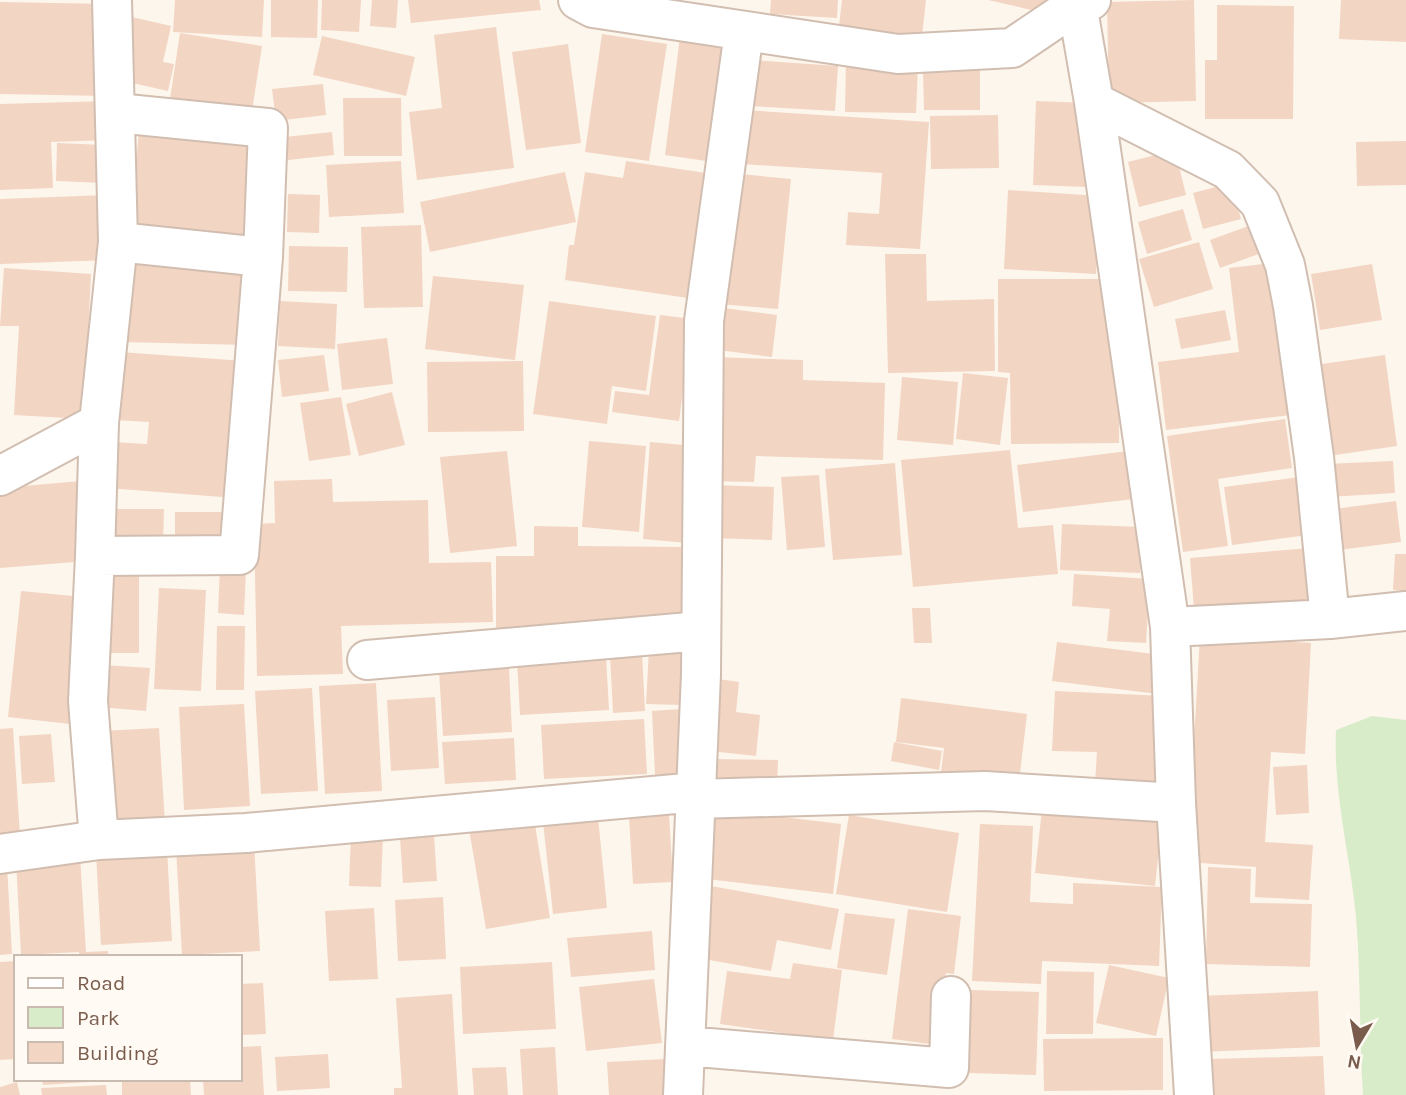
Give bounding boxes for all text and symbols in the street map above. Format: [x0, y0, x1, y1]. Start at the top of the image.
legend [14, 955, 242, 1081]
text: Road [77, 971, 125, 995]
text: Park [77, 1006, 120, 1030]
north arrow [1322, 1011, 1392, 1081]
text: Building [77, 1041, 158, 1065]
text: N [1346, 1050, 1363, 1074]

